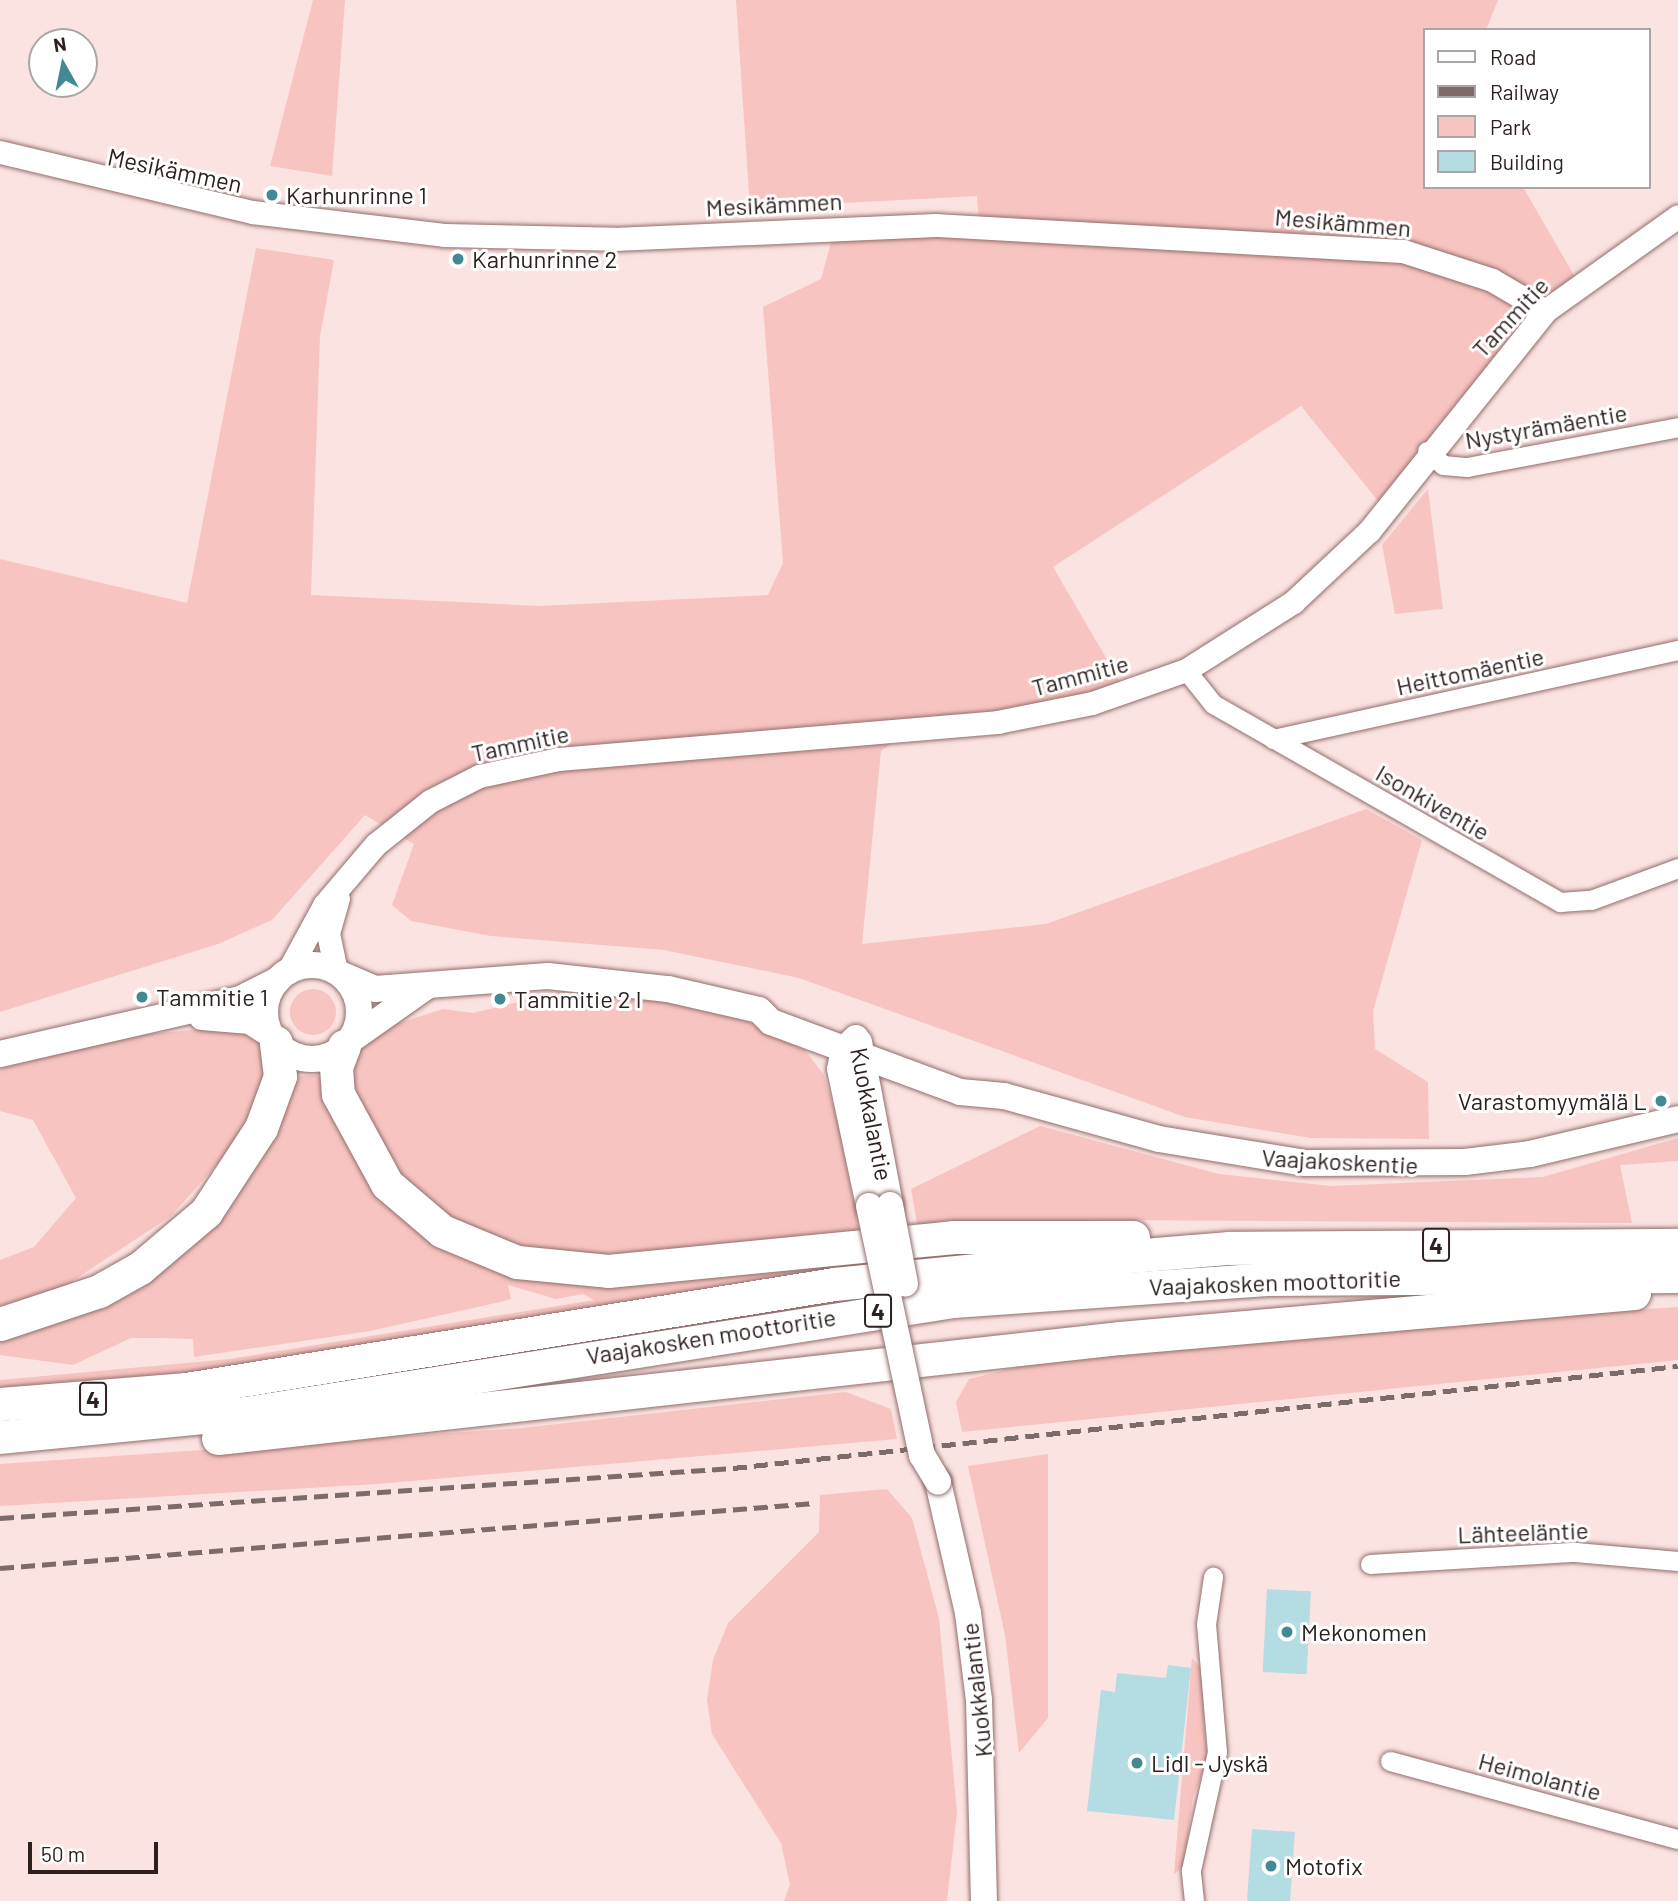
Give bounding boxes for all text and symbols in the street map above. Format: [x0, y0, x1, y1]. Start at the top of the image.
north arrow [28, 28, 98, 98]
legend [1422, 28, 1650, 189]
text: N [52, 31, 68, 56]
text: Road [1490, 44, 1536, 69]
text: Railway [1490, 79, 1559, 104]
text: Park [1490, 114, 1531, 139]
street label: Mesikämmen [105, 142, 245, 198]
text: Building [1490, 149, 1564, 174]
place label: Karhunrinne 1 [286, 181, 427, 209]
street label: Mesikämmen [705, 186, 843, 222]
marker: Karhunrinne 1 [264, 187, 280, 203]
street label: Mesikämmen [1274, 202, 1412, 242]
place label: Karhunrinne 2 [472, 245, 617, 273]
marker: Karhunrinne 2 [450, 251, 466, 267]
street label: Tammitie [1466, 271, 1554, 363]
street label: Nystyrämäentie [1463, 398, 1629, 454]
street label: Heittomäentie [1394, 641, 1546, 701]
street label: Tammitie [1028, 648, 1132, 702]
street label: Tammitie [469, 719, 571, 767]
street label: Isonkiventie [1371, 758, 1495, 846]
place label: Tammitie 1 [156, 983, 268, 1011]
place label: Tammitie 2 I [514, 985, 642, 1013]
marker: Tammitie 1 [134, 989, 150, 1005]
marker: Tammitie 2 I [492, 991, 508, 1007]
street label: Kuokkalantie [845, 1045, 899, 1183]
place label: Varastomyymälä L [1458, 1087, 1647, 1115]
marker: Varastomyymälä L [1653, 1093, 1669, 1109]
street label: Vaajakoskentie [1261, 1143, 1419, 1179]
road number: 4 [1422, 1226, 1450, 1264]
street label: Vaajakosken moottoritie [1148, 1263, 1402, 1301]
road number: 4 [864, 1292, 892, 1330]
street label: Vaajakosken moottoritie [584, 1302, 838, 1370]
road number: 4 [79, 1380, 107, 1418]
street label: Lähteeläntie [1457, 1515, 1589, 1549]
place label: Mekonomen [1301, 1618, 1427, 1646]
street label: Kuokkalantie [955, 1621, 997, 1759]
marker: Mekonomen [1279, 1624, 1295, 1640]
street label: Heimolantie [1476, 1746, 1604, 1806]
place label: Lidl - Jyskä [1151, 1749, 1268, 1777]
marker: Lidl - Jyskä [1129, 1755, 1145, 1771]
scale bar [32, 1828, 161, 1872]
text: 50 m [41, 1841, 85, 1866]
place label: Motofix [1285, 1852, 1363, 1880]
marker: Motofix [1263, 1858, 1279, 1874]

